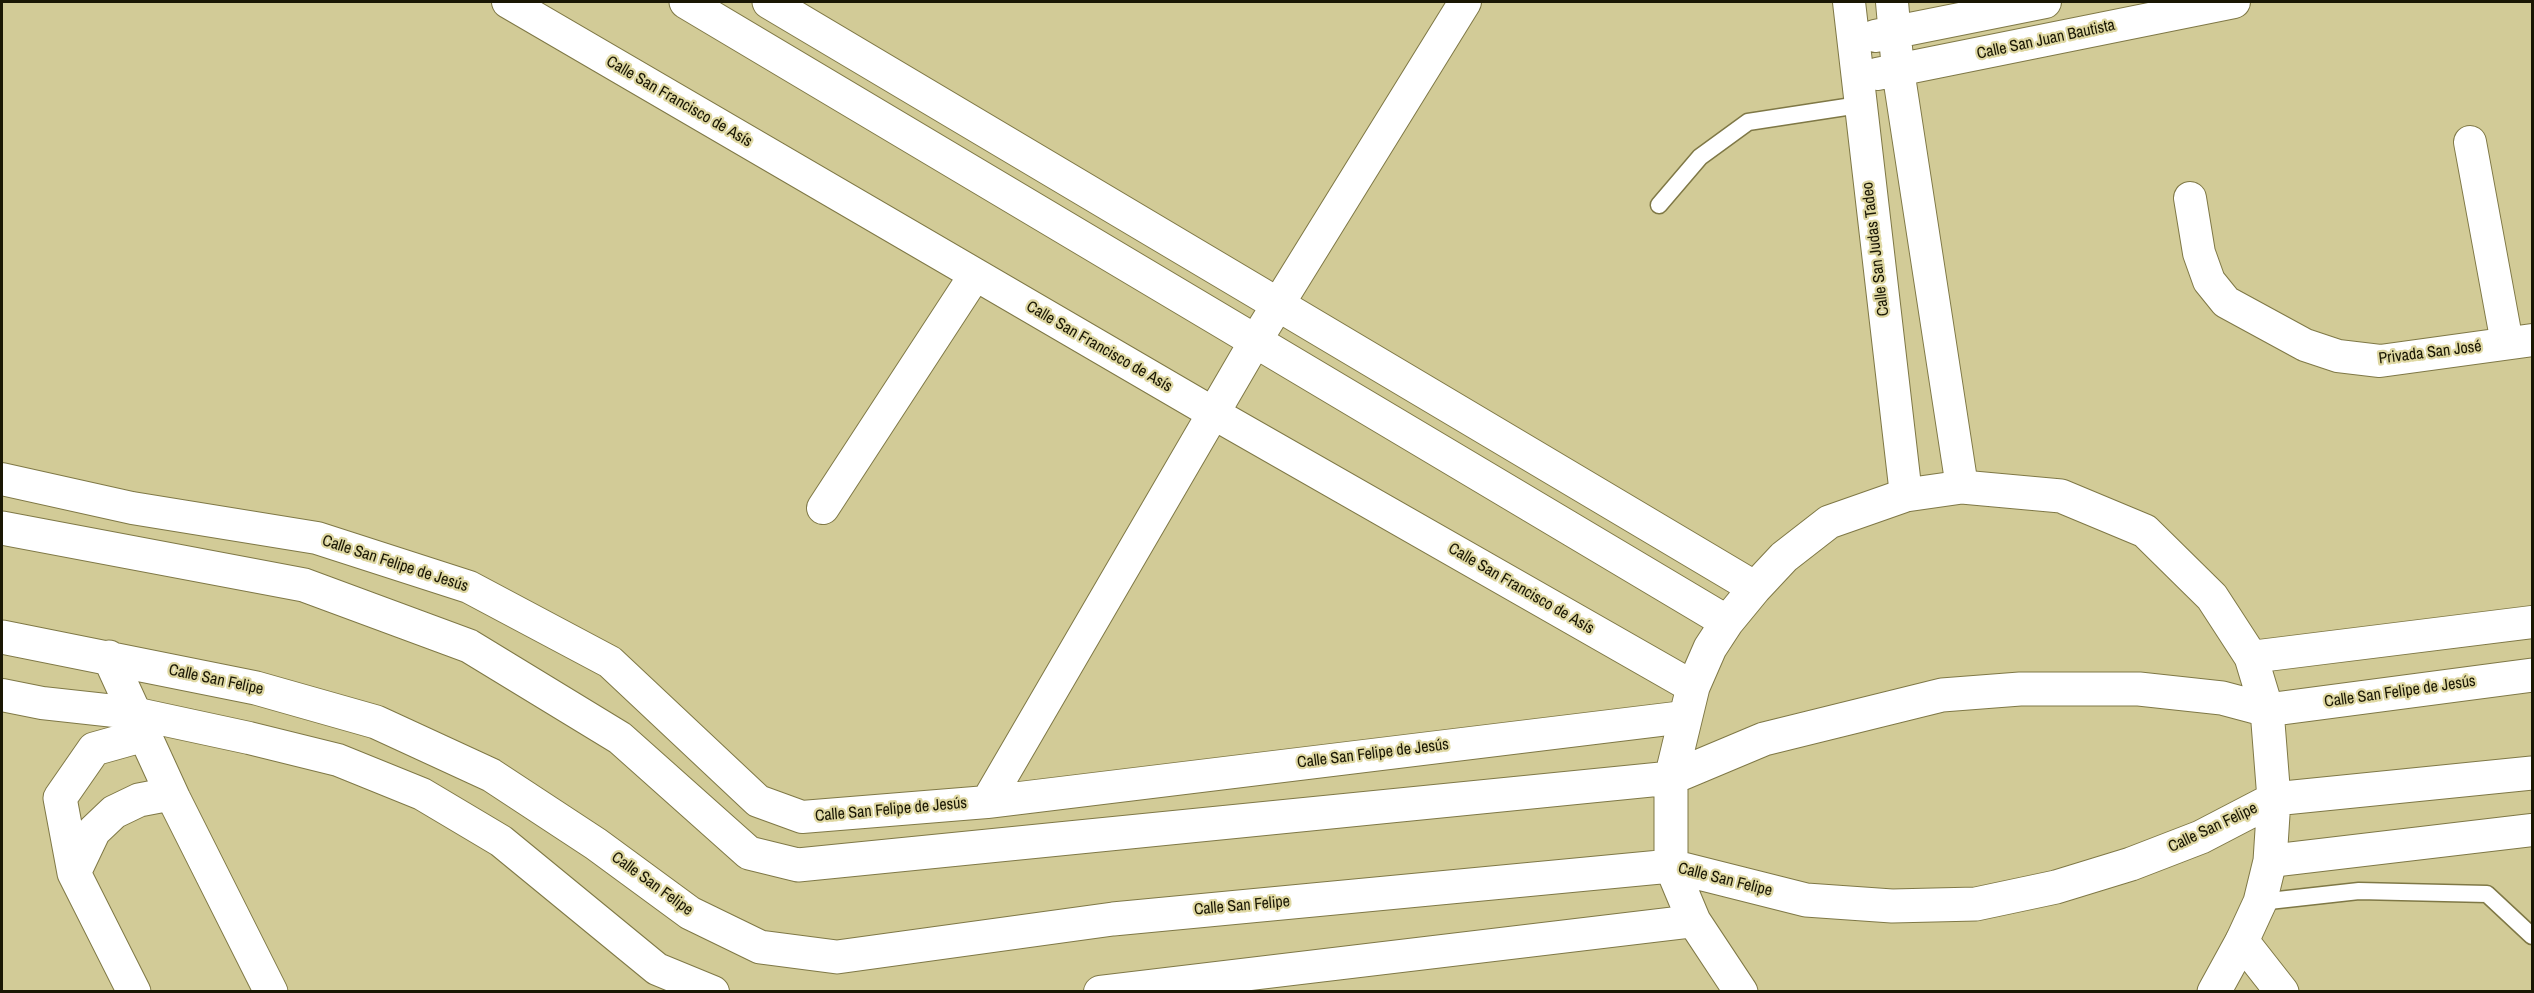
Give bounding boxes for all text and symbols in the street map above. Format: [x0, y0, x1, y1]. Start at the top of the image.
street label: Calle San Juan Bautista [1975, 16, 2117, 64]
street label: Calle San Francisco de Asís [603, 52, 755, 152]
street label: Calle San Judas Tadeo [1858, 181, 1894, 317]
street label: Calle San Francisco de Asís [1023, 297, 1175, 397]
street label: Privada San José [2377, 337, 2483, 369]
street label: Calle San Felipe de Jesús [320, 531, 470, 597]
street label: Calle San Francisco de Asís [1445, 539, 1597, 639]
street label: Calle San Felipe [167, 661, 265, 699]
street label: Calle San Felipe de Jesús [2323, 672, 2477, 712]
street label: Calle San Felipe de Jesús [1296, 735, 1450, 773]
street label: Calle San Felipe de Jesús [814, 794, 968, 826]
street label: Calle San Felipe [2165, 799, 2261, 857]
street label: Calle San Felipe [607, 848, 697, 920]
street label: Calle San Felipe [1676, 859, 1774, 901]
street label: Calle San Felipe [1193, 892, 1291, 920]

